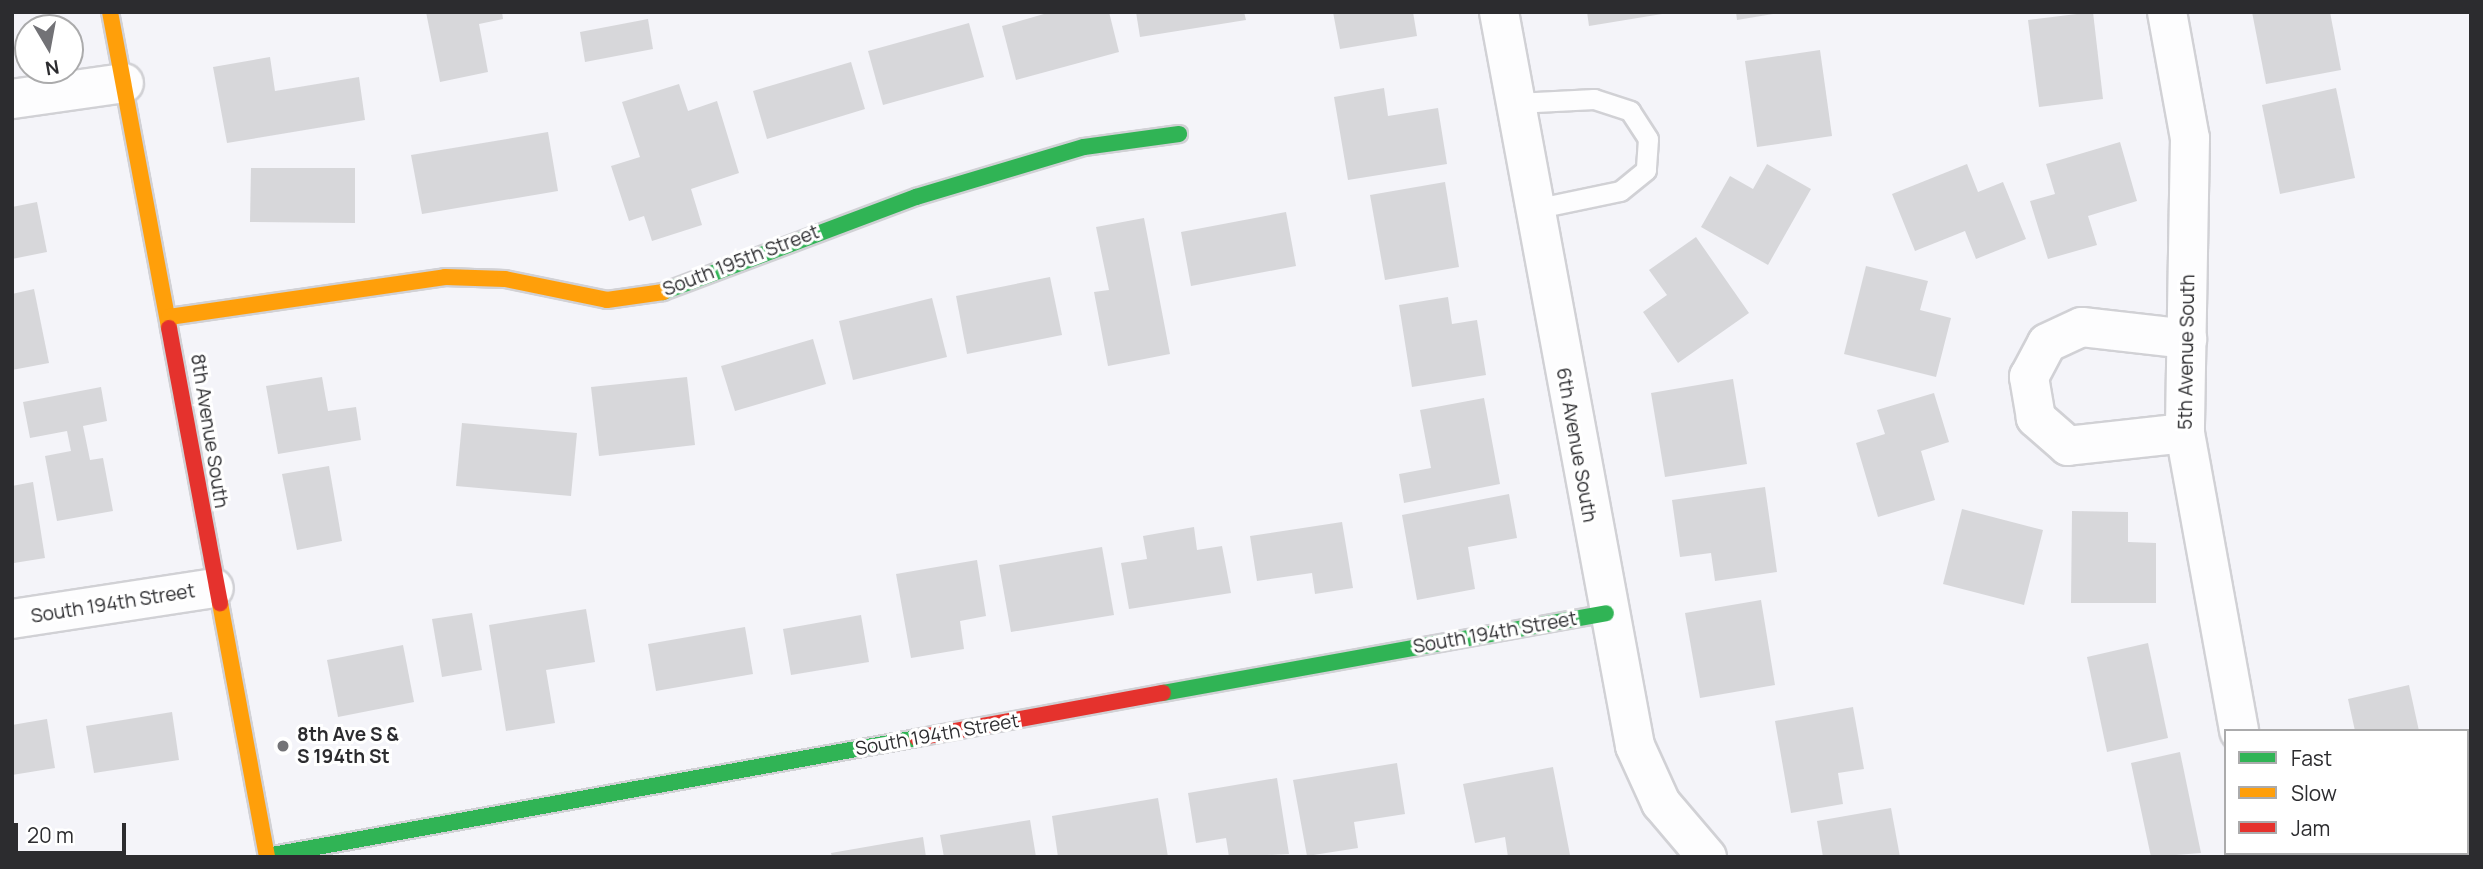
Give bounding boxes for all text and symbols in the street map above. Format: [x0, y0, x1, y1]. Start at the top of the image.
north arrow [14, 14, 84, 84]
text: N [43, 54, 61, 82]
street label: South 195th Street [660, 221, 822, 301]
street label: 5th Avenue South [2174, 274, 2200, 430]
street label: 8th Avenue South [186, 352, 232, 510]
street label: 6th Avenue South [1551, 366, 1601, 524]
street label: South 194th Street [29, 580, 197, 628]
street label: South 194th Street [1411, 607, 1579, 659]
street label: South 194th Street [853, 709, 1021, 761]
place label: 8th Ave S & S 194th St [297, 724, 399, 768]
legend [2224, 729, 2469, 855]
marker: 8th Ave S & S 194th St [275, 738, 291, 754]
text: Fast [2291, 744, 2332, 772]
text: Slow [2291, 779, 2337, 807]
scale bar [18, 810, 130, 854]
text: Jam [2291, 814, 2330, 842]
text: 20 m [27, 821, 74, 849]

